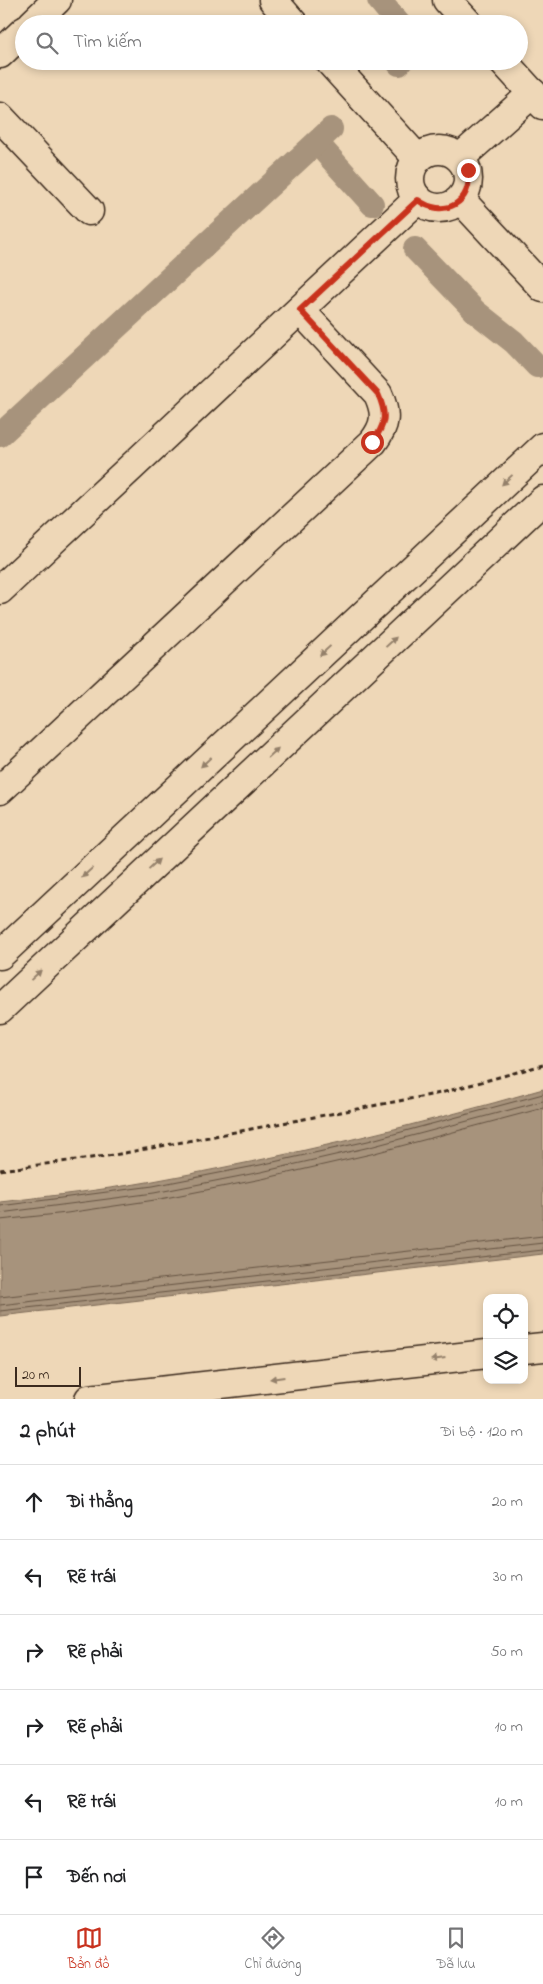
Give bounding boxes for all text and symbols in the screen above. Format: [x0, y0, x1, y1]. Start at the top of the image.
search box [15, 15, 528, 70]
icon: search [33, 29, 61, 57]
text: Tìm kiếm [73, 29, 142, 56]
route end [457, 159, 480, 182]
route start [361, 431, 384, 454]
one-way arrow [502, 474, 514, 486]
one-way arrow [385, 636, 397, 648]
one-way arrow [319, 645, 331, 657]
one-way arrow [266, 747, 278, 759]
one-way arrow [201, 756, 213, 768]
one-way arrow [148, 858, 160, 870]
one-way arrow [82, 867, 94, 879]
one-way arrow [29, 969, 41, 981]
map controls [483, 1294, 528, 1384]
button: locate [483, 1294, 528, 1339]
button: layers [483, 1339, 528, 1384]
one-way arrow [430, 1355, 446, 1363]
scale bar [15, 1364, 81, 1387]
text: 20 m [22, 1365, 49, 1386]
one-way arrow [269, 1374, 285, 1382]
text: 2 phút [20, 1417, 75, 1447]
text: Đi bộ · 120 m [440, 1420, 523, 1444]
icon: ahead [20, 1488, 48, 1516]
text: Đi thẳng [67, 1489, 133, 1516]
text: 20 m [492, 1490, 523, 1514]
icon: left [20, 1563, 48, 1591]
text: Rẽ trái [67, 1564, 116, 1591]
text: 30 m [493, 1565, 523, 1589]
icon: right [20, 1638, 48, 1666]
text: Rẽ phải [67, 1639, 123, 1666]
text: 50 m [491, 1640, 523, 1664]
icon: right [20, 1713, 48, 1741]
text: Rẽ phải [67, 1714, 123, 1741]
text: 10 m [495, 1715, 523, 1739]
icon: left [20, 1788, 48, 1816]
text: Rẽ trái [67, 1789, 116, 1816]
text: 10 m [495, 1790, 523, 1814]
icon: arrive [20, 1863, 48, 1891]
text: Đến nơi [67, 1864, 126, 1891]
tab: Bản đồ [68, 1924, 110, 1975]
tab: Chỉ đường [245, 1924, 301, 1975]
tab: Đã lưu [436, 1924, 475, 1975]

